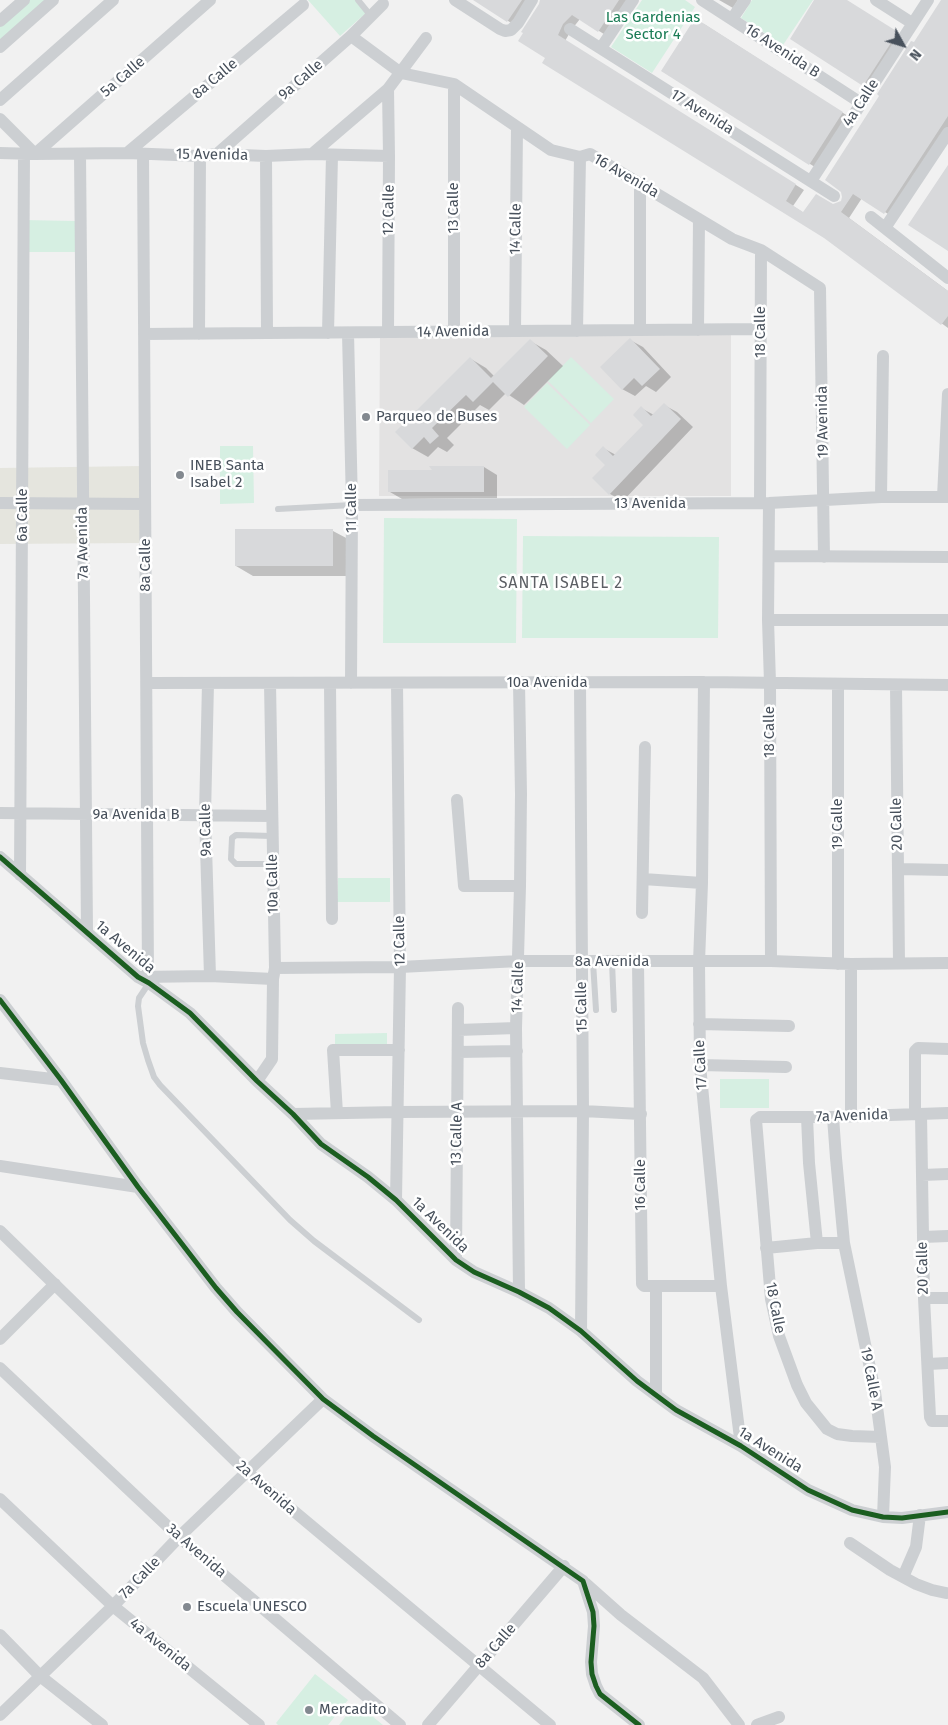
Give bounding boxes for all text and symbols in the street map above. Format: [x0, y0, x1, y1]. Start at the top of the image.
park label: Las Gardenias Sector 4 [606, 9, 700, 44]
street label: 16 Avenida B [741, 20, 823, 82]
north arrow [878, 20, 928, 70]
text: N [906, 46, 925, 64]
street label: 5a Calle [97, 53, 149, 101]
street label: 8a Calle [189, 55, 241, 103]
street label: 9a Calle [275, 56, 327, 104]
street label: 4a Calle [839, 76, 883, 130]
street label: 17 Avenida [667, 85, 737, 139]
street label: 15 Avenida [176, 145, 248, 165]
street label: 16 Avenida [590, 150, 662, 202]
street label: 13 Calle [445, 182, 463, 234]
street label: 12 Calle [380, 184, 398, 236]
street label: 14 Calle [507, 203, 525, 255]
street label: 18 Calle [752, 306, 770, 358]
street label: 14 Avenida [417, 322, 489, 342]
street label: 19 Avenida [813, 386, 833, 458]
place label: Parqueo de Buses [376, 408, 497, 426]
marker: Parqueo de Buses [360, 411, 372, 423]
place label: INEB Santa Isabel 2 [190, 457, 264, 492]
marker: INEB Santa Isabel 2 [174, 469, 186, 481]
street label: 11 Calle [343, 483, 361, 533]
street label: 6a Calle [14, 488, 32, 542]
street label: 13 Avenida [614, 495, 686, 513]
street label: 7a Avenida [73, 507, 93, 579]
street label: 8a Calle [137, 538, 155, 592]
district label: SANTA ISABEL 2 [497, 574, 625, 594]
street label: 10a Avenida [506, 674, 588, 692]
street label: 18 Calle [761, 706, 779, 758]
street label: 20 Calle [888, 797, 906, 851]
street label: 19 Calle [829, 798, 847, 850]
street label: 9a Calle [197, 803, 215, 857]
street label: 9a Avenida B [92, 806, 180, 824]
street label: 10a Calle [263, 854, 283, 914]
street label: 12 Calle [391, 915, 409, 967]
street label: 1a Avenida [91, 917, 159, 977]
street label: 8a Avenida [575, 953, 649, 971]
street label: 14 Calle [508, 961, 528, 1013]
street label: 15 Calle [573, 981, 591, 1033]
street label: 17 Calle [691, 1039, 711, 1091]
street label: 13 Calle A [447, 1102, 467, 1166]
street label: 7a Avenida [815, 1106, 889, 1126]
street label: 16 Calle [632, 1159, 650, 1211]
street label: 1a Avenida [408, 1193, 472, 1257]
street label: 20 Calle [914, 1241, 932, 1295]
street label: 18 Calle [761, 1281, 789, 1335]
street label: 19 Calle A [856, 1346, 886, 1412]
street label: 1a Avenida [734, 1423, 806, 1477]
street label: 2a Avenida [232, 1457, 300, 1519]
street label: 3a Avenida [162, 1520, 230, 1582]
street label: 7a Calle [116, 1553, 164, 1603]
place label: Escuela UNESCO [197, 1598, 307, 1616]
marker: Escuela UNESCO [181, 1601, 193, 1613]
street label: 4a Avenida [125, 1615, 195, 1675]
street label: 8a Calle [472, 1620, 520, 1672]
place label: Mercadito [319, 1701, 387, 1719]
marker: Mercadito [303, 1704, 315, 1716]

